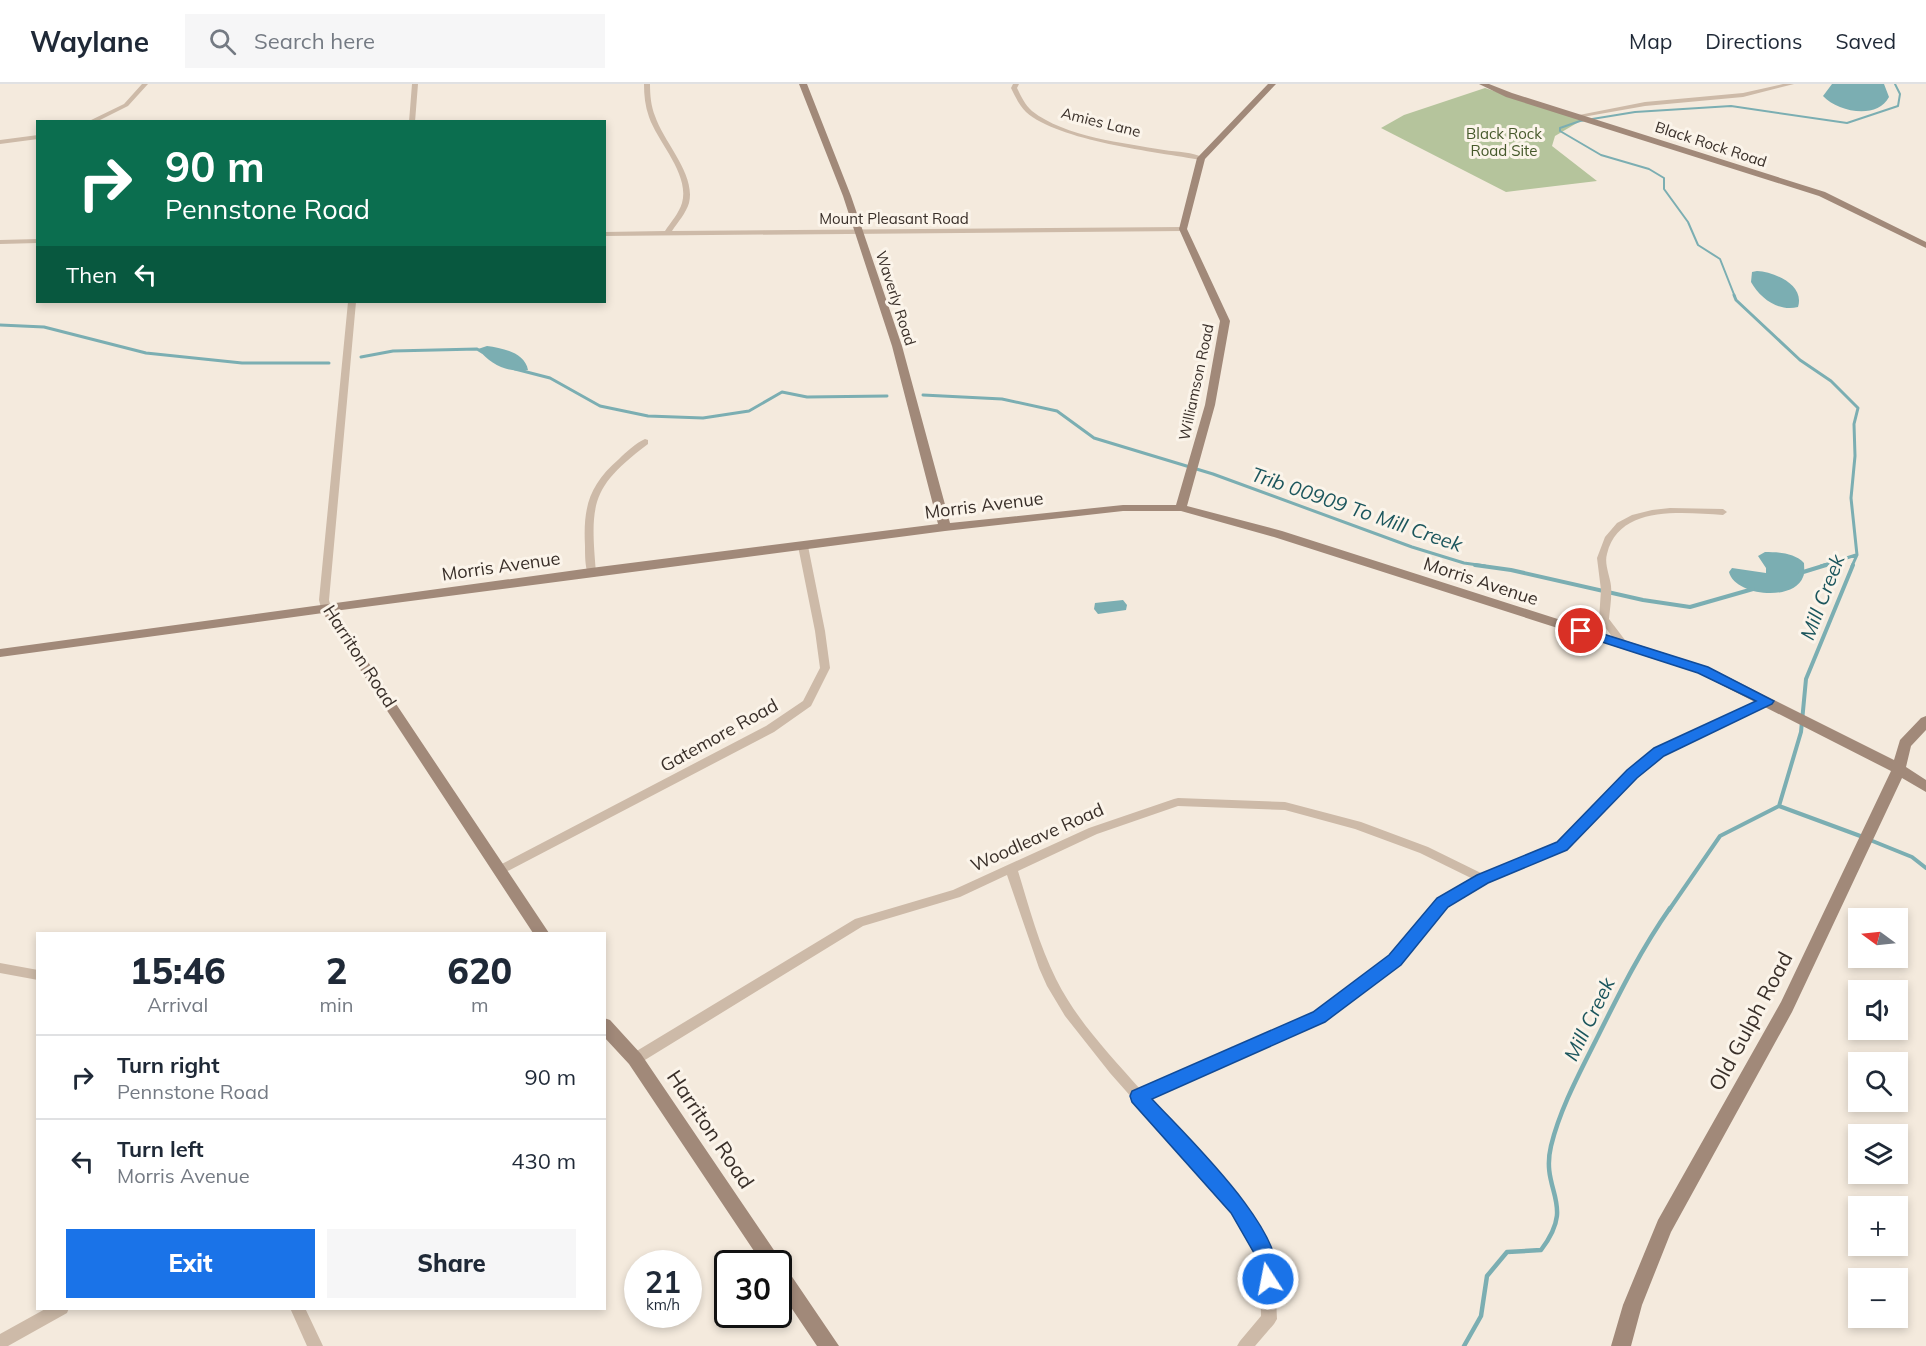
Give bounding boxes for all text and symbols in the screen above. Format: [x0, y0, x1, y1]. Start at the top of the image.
search box [185, 14, 605, 68]
text: Waylane [30, 24, 149, 59]
icon: search [206, 25, 239, 58]
text: Search here [254, 27, 375, 55]
text: Map [1629, 28, 1672, 54]
text: Directions [1705, 28, 1802, 54]
text: Saved [1835, 28, 1896, 54]
street label: Amies Lane [1059, 103, 1143, 141]
street label: Black Rock Road [1653, 117, 1769, 171]
park label: Black Rock Road Site [1466, 124, 1542, 160]
text: 90 m [165, 140, 265, 193]
icon: right [66, 144, 144, 222]
text: Pennstone Road [165, 192, 370, 226]
street label: Mount Pleasant Road [819, 209, 969, 228]
street label: Waverly Road [872, 248, 920, 348]
icon: left [129, 258, 162, 291]
text: Then [66, 261, 117, 289]
street label: Williamson Road [1174, 322, 1218, 442]
water label: Trib 00909 To Mill Creek [1248, 461, 1467, 557]
street label: Morris Avenue [923, 486, 1045, 524]
street label: Morris Avenue [440, 546, 562, 586]
water label: Mill Creek [1794, 550, 1850, 643]
street label: Morris Avenue [1421, 552, 1541, 610]
street label: Harriton Road [318, 600, 402, 712]
pin [1555, 605, 1606, 656]
icon: arrive [1564, 614, 1597, 647]
street label: Gatemore Road [656, 693, 782, 777]
street label: Woodleave Road [967, 797, 1107, 877]
north arrow [1848, 908, 1908, 968]
map controls [1848, 908, 1908, 1328]
street label: Old Gulph Road [1702, 947, 1798, 1095]
text: 15:46 [130, 948, 226, 993]
text: 2 [326, 948, 347, 993]
text: 620 [447, 948, 512, 993]
water label: Mill Creek [1558, 973, 1620, 1065]
button: sound [1848, 980, 1908, 1040]
text: Arrival [147, 992, 208, 1017]
text: min [319, 992, 354, 1017]
text: m [471, 992, 489, 1017]
text: Turn right [117, 1051, 220, 1079]
button: search [1848, 1052, 1908, 1112]
icon: right [66, 1061, 99, 1094]
text: 90 m [525, 1063, 576, 1091]
street label: Harriton Road [662, 1065, 760, 1193]
text: Pennstone Road [117, 1079, 269, 1104]
button: layers [1848, 1124, 1908, 1184]
text: Turn left [117, 1135, 204, 1163]
icon: left [66, 1145, 99, 1178]
text: 430 m [511, 1147, 576, 1175]
text: Morris Avenue [117, 1163, 250, 1188]
button: + [1848, 1196, 1908, 1256]
button: Exit [66, 1229, 315, 1298]
button: Share [327, 1229, 576, 1298]
position arrow [1236, 1247, 1300, 1311]
speed limit sign: 30 [714, 1250, 792, 1328]
text: 21 [645, 1263, 681, 1301]
button: − [1848, 1268, 1908, 1328]
text: km/h [646, 1295, 680, 1314]

